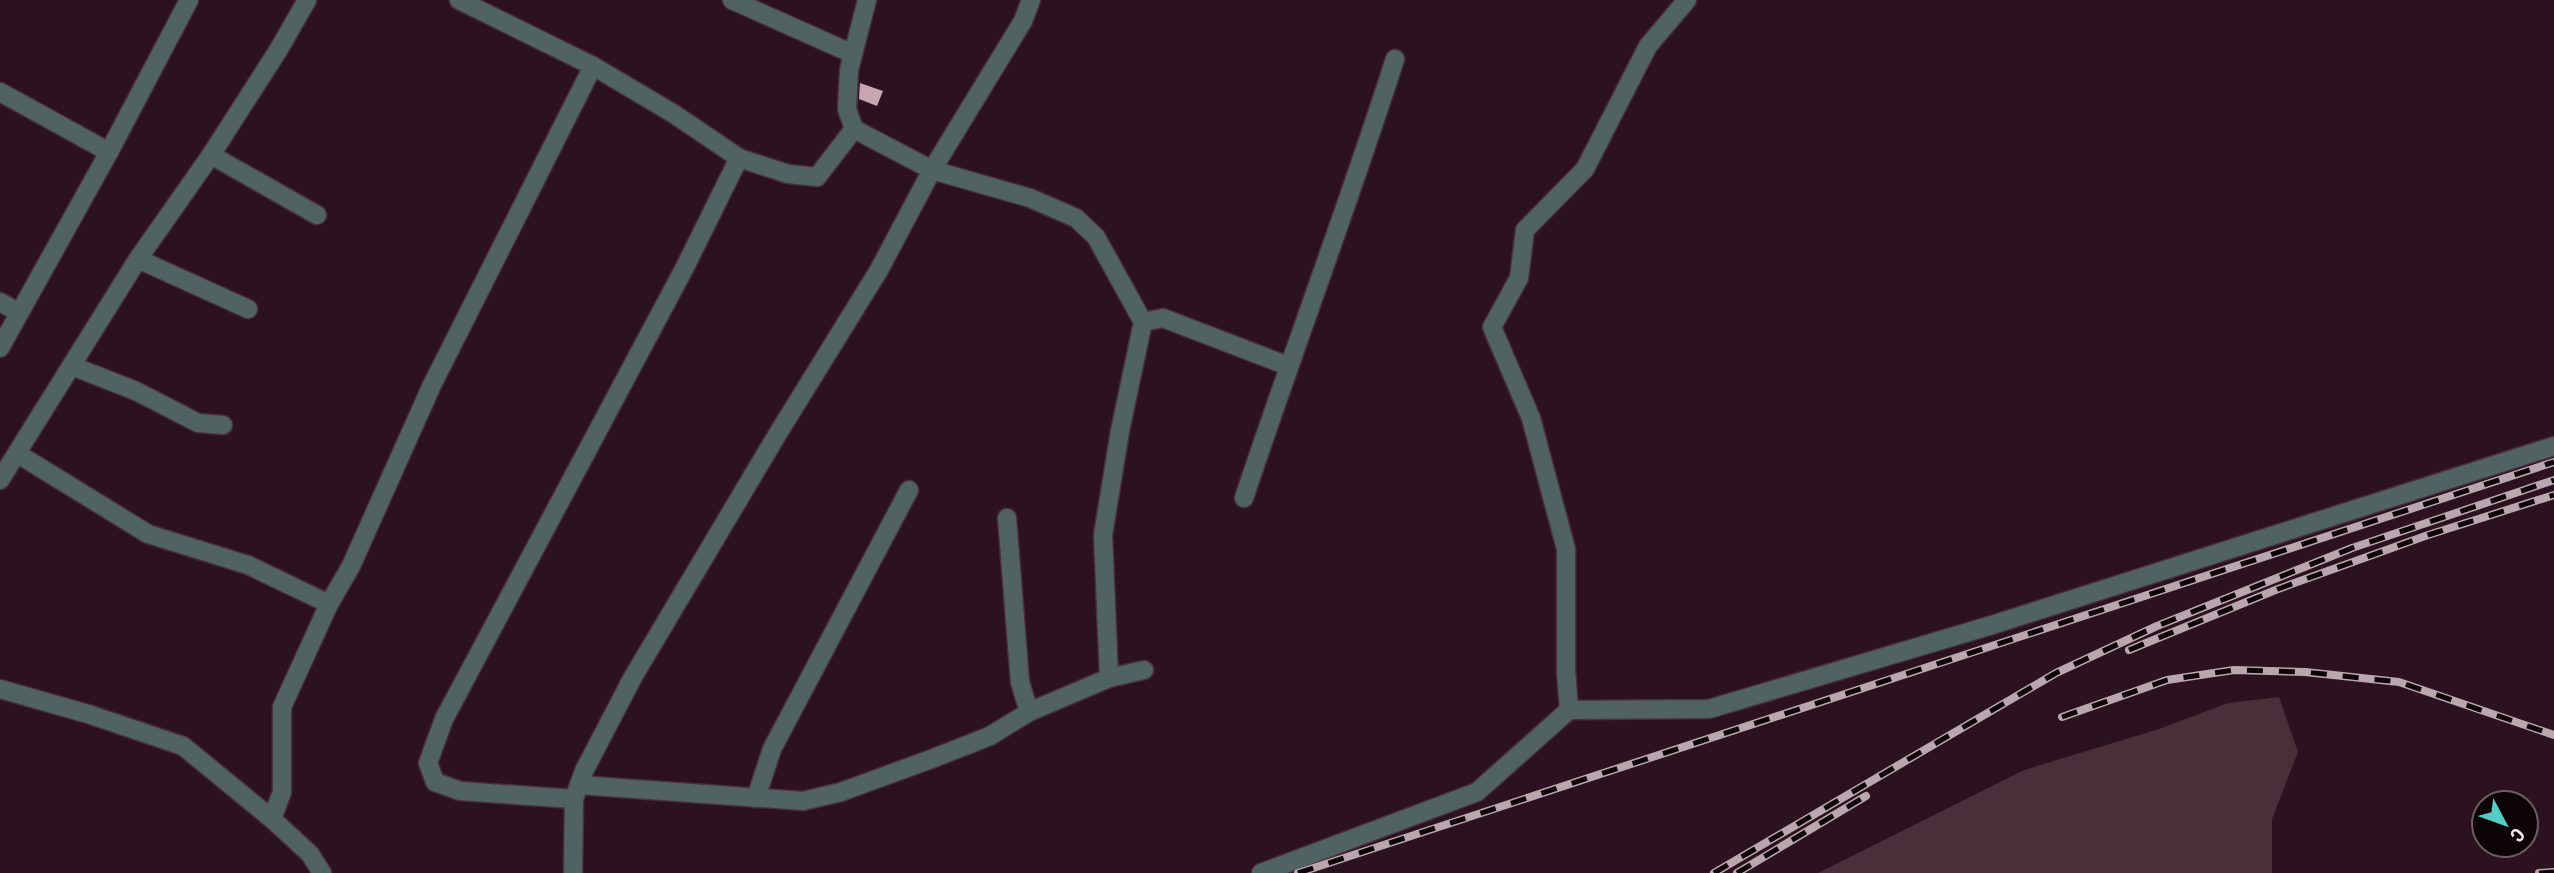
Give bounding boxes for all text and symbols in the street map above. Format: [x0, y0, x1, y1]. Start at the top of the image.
north arrow [2470, 789, 2540, 859]
text: С [2505, 823, 2530, 847]

